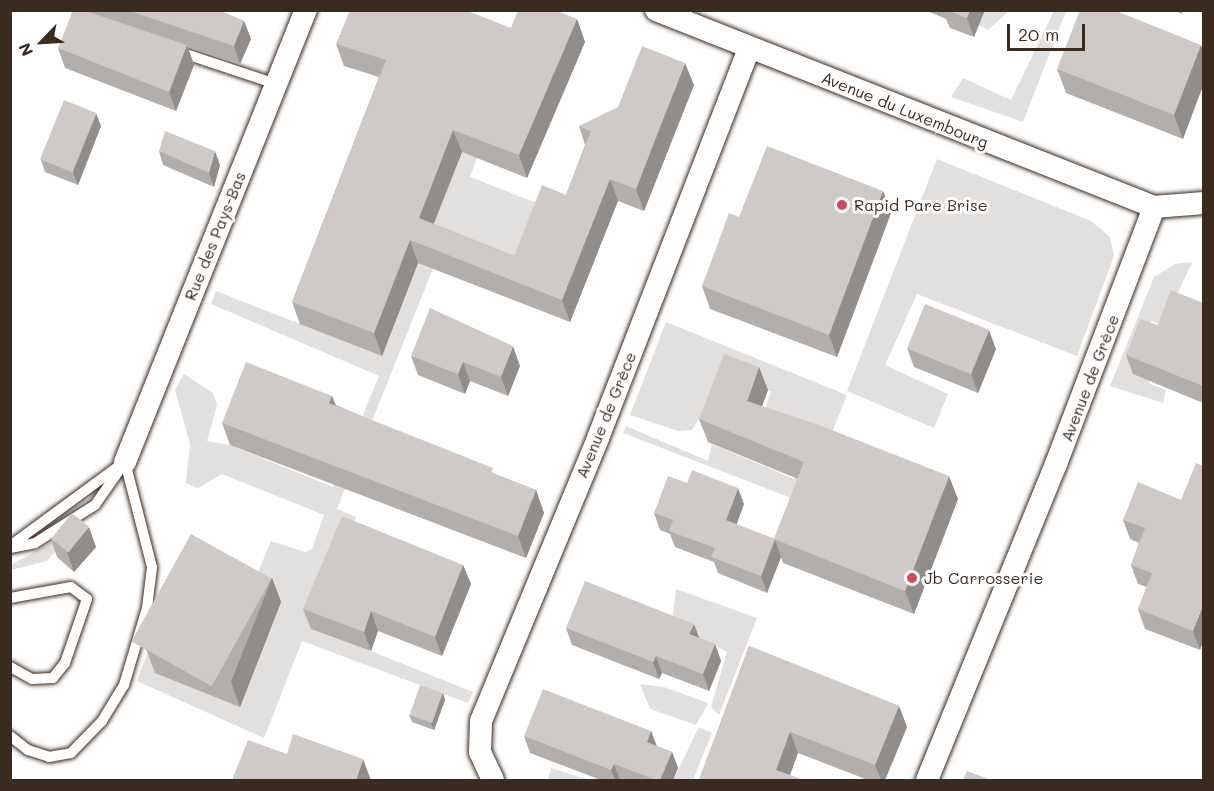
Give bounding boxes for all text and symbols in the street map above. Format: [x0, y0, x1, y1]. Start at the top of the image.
north arrow [12, 12, 72, 72]
scale bar [1010, 12, 1088, 50]
text: 20 m [1018, 22, 1059, 46]
text: N [13, 40, 37, 60]
street label: Avenue du Luxembourg [819, 68, 991, 152]
street label: Rue des Pays-Bas [180, 169, 250, 303]
place label: Rapid Pare Brise [854, 195, 988, 215]
marker: Rapid Pare Brise [835, 198, 849, 212]
street label: Avenue de Grèce [1057, 312, 1123, 444]
street label: Avenue de Grèce [572, 349, 640, 481]
place label: Jb Carrosserie [924, 568, 1043, 588]
marker: Jb Carrosserie [905, 571, 919, 585]

